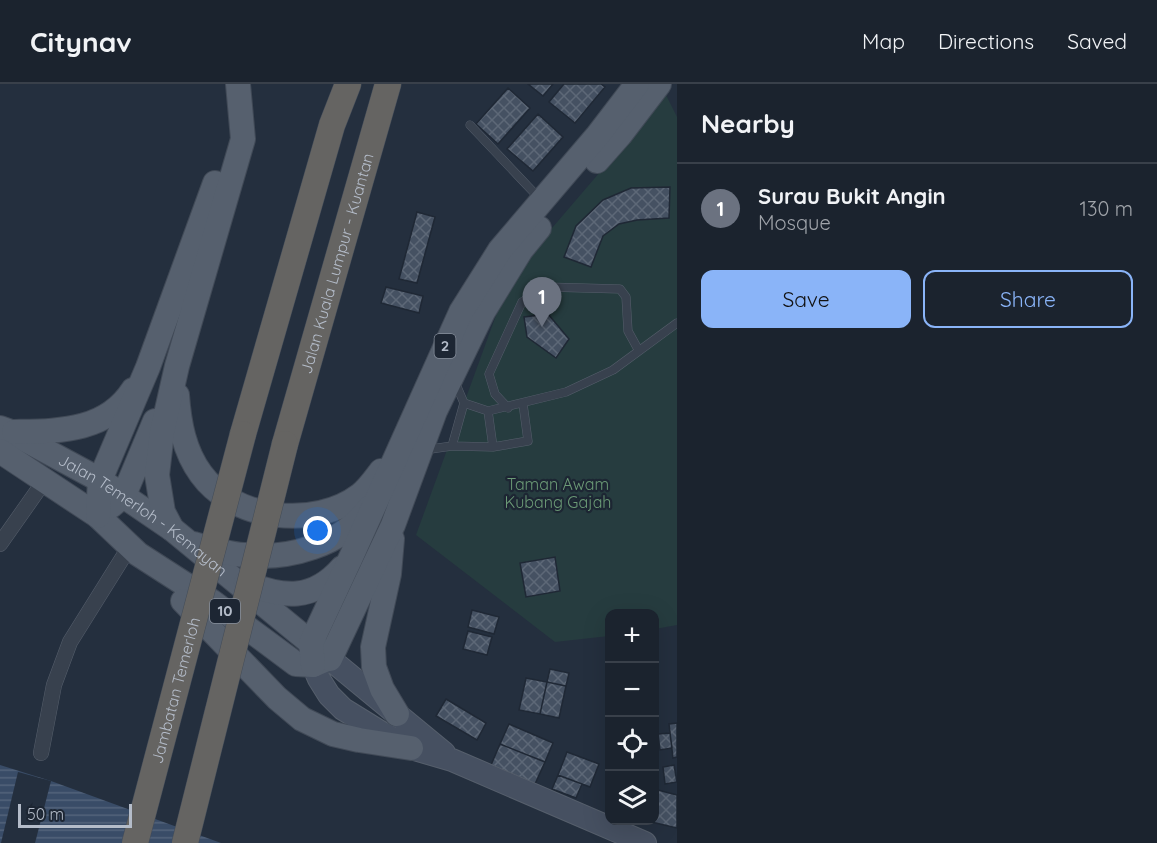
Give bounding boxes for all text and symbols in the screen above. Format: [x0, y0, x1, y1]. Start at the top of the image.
text: Citynav [30, 24, 132, 59]
text: Map [862, 28, 905, 54]
text: Directions [938, 28, 1034, 54]
text: Saved [1067, 28, 1127, 54]
text: Nearby [701, 107, 795, 140]
street label: Jalan Kuala Lumpur - Kuantan [296, 151, 378, 376]
text: Surau Bukit Angin [758, 182, 946, 210]
text: 1 [717, 196, 724, 221]
text: 130 m [1080, 196, 1133, 221]
text: Mosque [758, 210, 831, 235]
button: Save [701, 270, 911, 328]
button: Share [923, 270, 1133, 328]
pin: 1 [522, 278, 562, 327]
road number: 2 [434, 334, 456, 358]
street label: Jalan Temerloh - Kemayan [55, 450, 232, 580]
park label: Taman Awam Kubang Gajah [505, 474, 611, 512]
your location [303, 516, 332, 545]
road number: 10 [210, 599, 240, 623]
map controls [605, 609, 659, 825]
button: + [605, 609, 659, 663]
street label: Jambatan Temerloh [146, 615, 204, 766]
button: − [605, 663, 659, 717]
button: locate [605, 717, 659, 771]
button: layers [605, 771, 659, 825]
scale bar [18, 801, 132, 828]
text: 50 m [27, 804, 64, 824]

